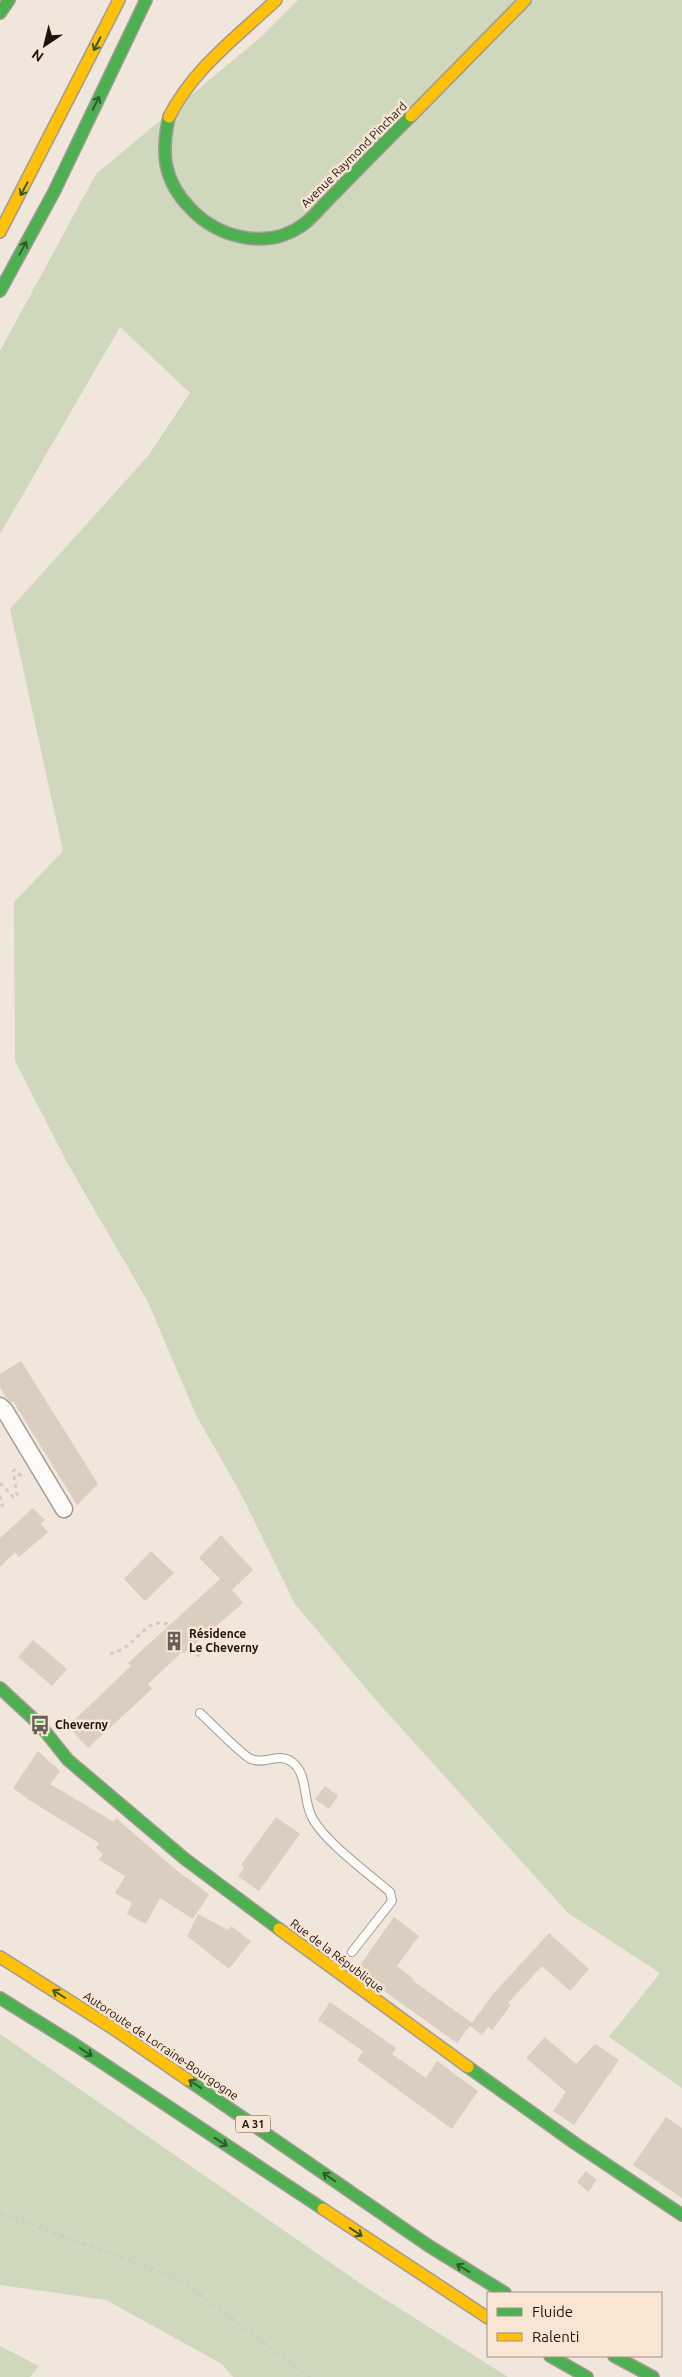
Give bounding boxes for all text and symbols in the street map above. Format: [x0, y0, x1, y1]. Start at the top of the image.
north arrow [20, 20, 70, 70]
one-way arrow [92, 36, 102, 51]
text: N [29, 46, 46, 65]
one-way arrow [92, 96, 101, 111]
street label: Avenue Raymond Pinchard [298, 99, 409, 210]
one-way arrow [19, 181, 29, 196]
one-way arrow [18, 241, 28, 256]
place label: Résidence Le Cheverny [189, 1627, 259, 1654]
building icon: Résidence Le Cheverny [163, 1630, 185, 1652]
bus stop icon: Cheverny [29, 1714, 51, 1736]
place label: Cheverny [55, 1718, 109, 1731]
street label: Rue de la République [288, 1916, 387, 1995]
one-way arrow [53, 1989, 67, 1999]
street label: Autoroute de Lorraine-Bourgogne [81, 1989, 241, 2102]
one-way arrow [79, 2046, 93, 2057]
one-way arrow [188, 2079, 202, 2089]
road number: A 31 [236, 2116, 270, 2132]
one-way arrow [214, 2137, 228, 2147]
one-way arrow [322, 2172, 336, 2182]
one-way arrow [349, 2227, 363, 2237]
one-way arrow [457, 2262, 471, 2272]
legend [487, 2292, 662, 2357]
text: Fluide [532, 2303, 573, 2320]
text: Ralenti [532, 2328, 579, 2345]

